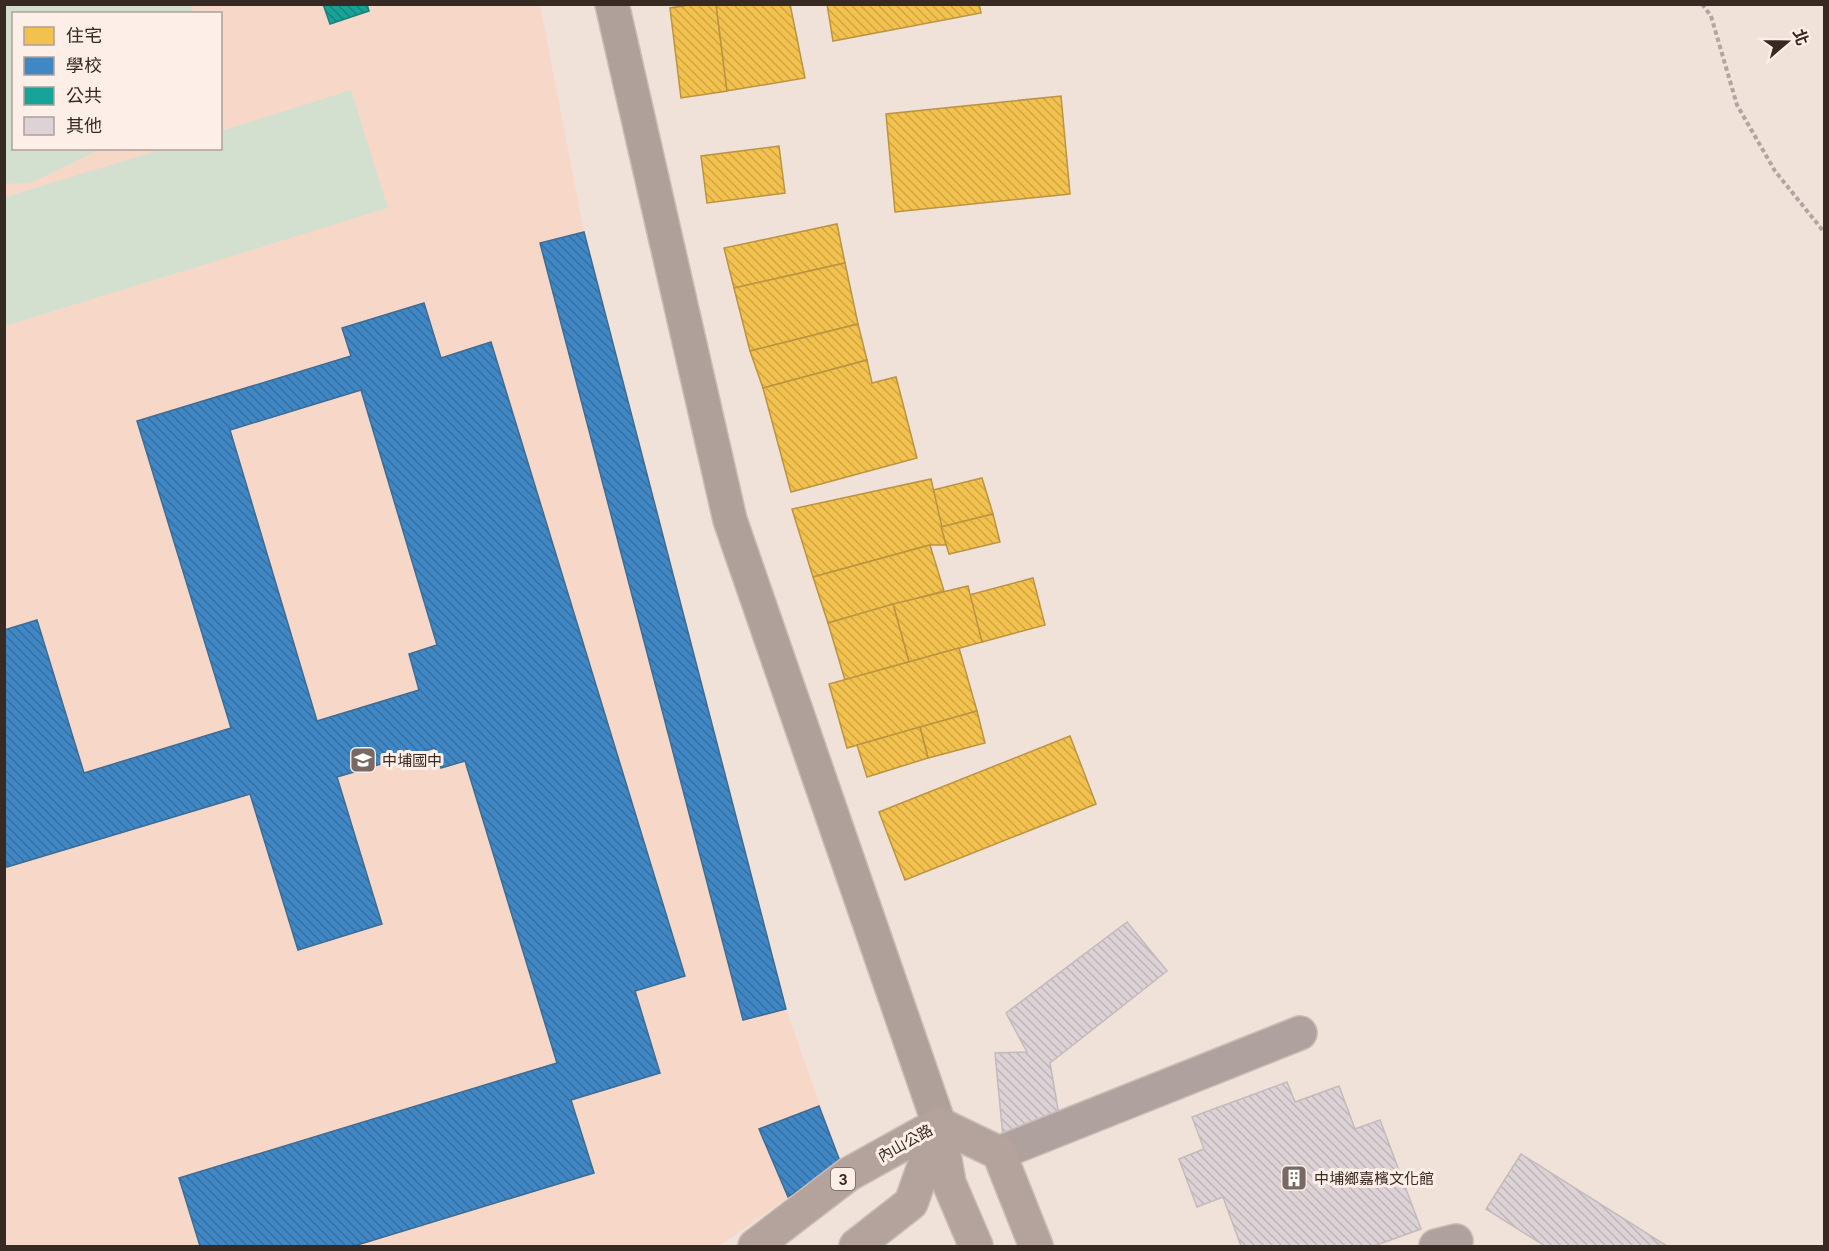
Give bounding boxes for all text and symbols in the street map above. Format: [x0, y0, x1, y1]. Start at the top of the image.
legend [12, 12, 222, 150]
north arrow [1757, 12, 1817, 72]
text: 住宅 [66, 25, 102, 46]
text: 北 [1789, 26, 1813, 48]
text: 學校 [66, 55, 102, 76]
text: 公共 [66, 85, 102, 106]
text: 其他 [66, 115, 102, 136]
school or university icon: 中埔國中 [348, 745, 378, 775]
place label: 中埔國中 [382, 751, 442, 770]
street label: 內山公路 [874, 1120, 936, 1166]
building icon: 中埔鄉嘉檳文化館 [1279, 1163, 1309, 1193]
road number: 3 [831, 1168, 855, 1190]
place label: 中埔鄉嘉檳文化館 [1314, 1169, 1434, 1188]

